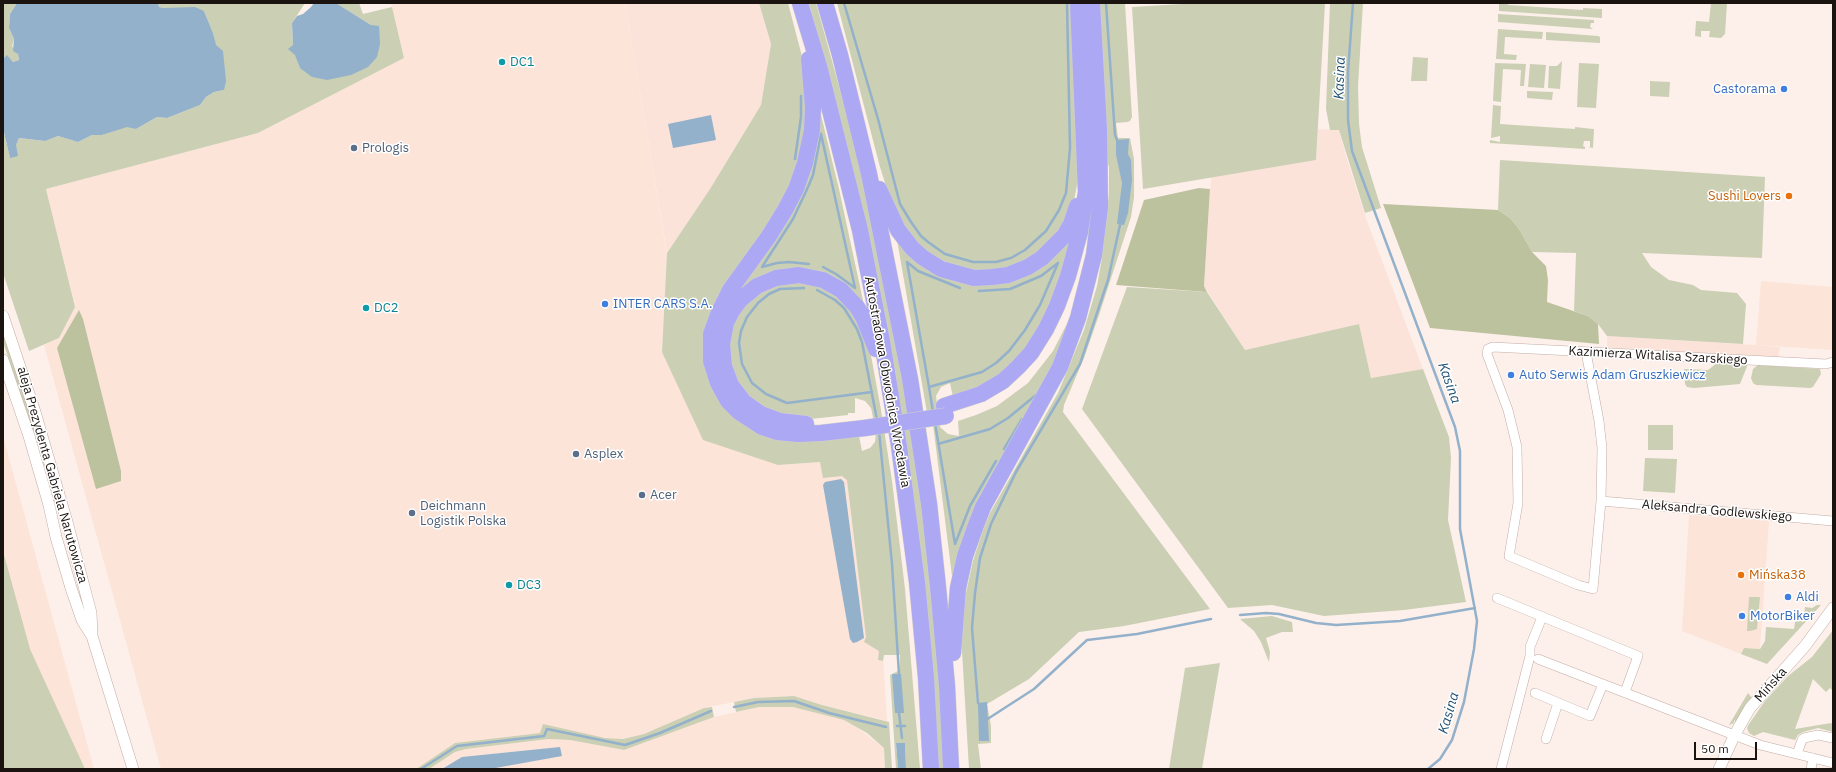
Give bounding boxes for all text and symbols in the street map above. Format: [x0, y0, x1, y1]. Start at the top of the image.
place label: DC1 [510, 54, 535, 70]
water label: Kasina [1331, 56, 1349, 100]
marker: DC1 [497, 57, 507, 67]
place label: Castorama [1713, 81, 1776, 97]
marker: Castorama [1779, 84, 1789, 94]
place label: Prologis [362, 140, 409, 156]
marker: Prologis [349, 143, 359, 153]
place label: Sushi Lovers [1708, 188, 1781, 204]
marker: Sushi Lovers [1784, 191, 1794, 201]
street label: Autostradowa Obwodnica Wrocławia [861, 275, 913, 489]
place label: INTER CARS S.A. [613, 296, 712, 312]
marker: INTER CARS S.A. [600, 299, 610, 309]
place label: DC2 [374, 300, 399, 316]
marker: DC2 [361, 303, 371, 313]
street label: Kazimierza Witalisa Szarskiego [1568, 344, 1748, 368]
water label: Kasina [1434, 360, 1464, 406]
street label: aleja Prezydenta Gabriela Narutowicza [14, 365, 90, 585]
place label: Auto Serwis Adam Gruszkiewicz [1519, 367, 1705, 383]
marker: Auto Serwis Adam Gruszkiewicz [1506, 370, 1516, 380]
place label: Asplex [584, 446, 623, 462]
marker: Asplex [571, 449, 581, 459]
place label: Acer [650, 487, 677, 503]
marker: Acer [637, 490, 647, 500]
street label: Aleksandra Godlewskiego [1641, 497, 1793, 525]
place label: Deichmann Logistik Polska [420, 498, 506, 529]
marker: Deichmann Logistik Polska [407, 508, 417, 518]
place label: Mińska38 [1749, 567, 1806, 583]
marker: Mińska38 [1736, 570, 1746, 580]
place label: DC3 [517, 577, 542, 593]
marker: DC3 [504, 580, 514, 590]
place label: Aldi [1796, 589, 1819, 605]
marker: Aldi [1783, 592, 1793, 602]
place label: MotorBiker [1750, 608, 1815, 624]
marker: MotorBiker [1737, 611, 1747, 621]
street label: Mińska [1752, 664, 1790, 706]
water label: Kasina [1435, 690, 1463, 736]
scale bar [1696, 734, 1759, 760]
text: 50 m [1701, 741, 1729, 756]

